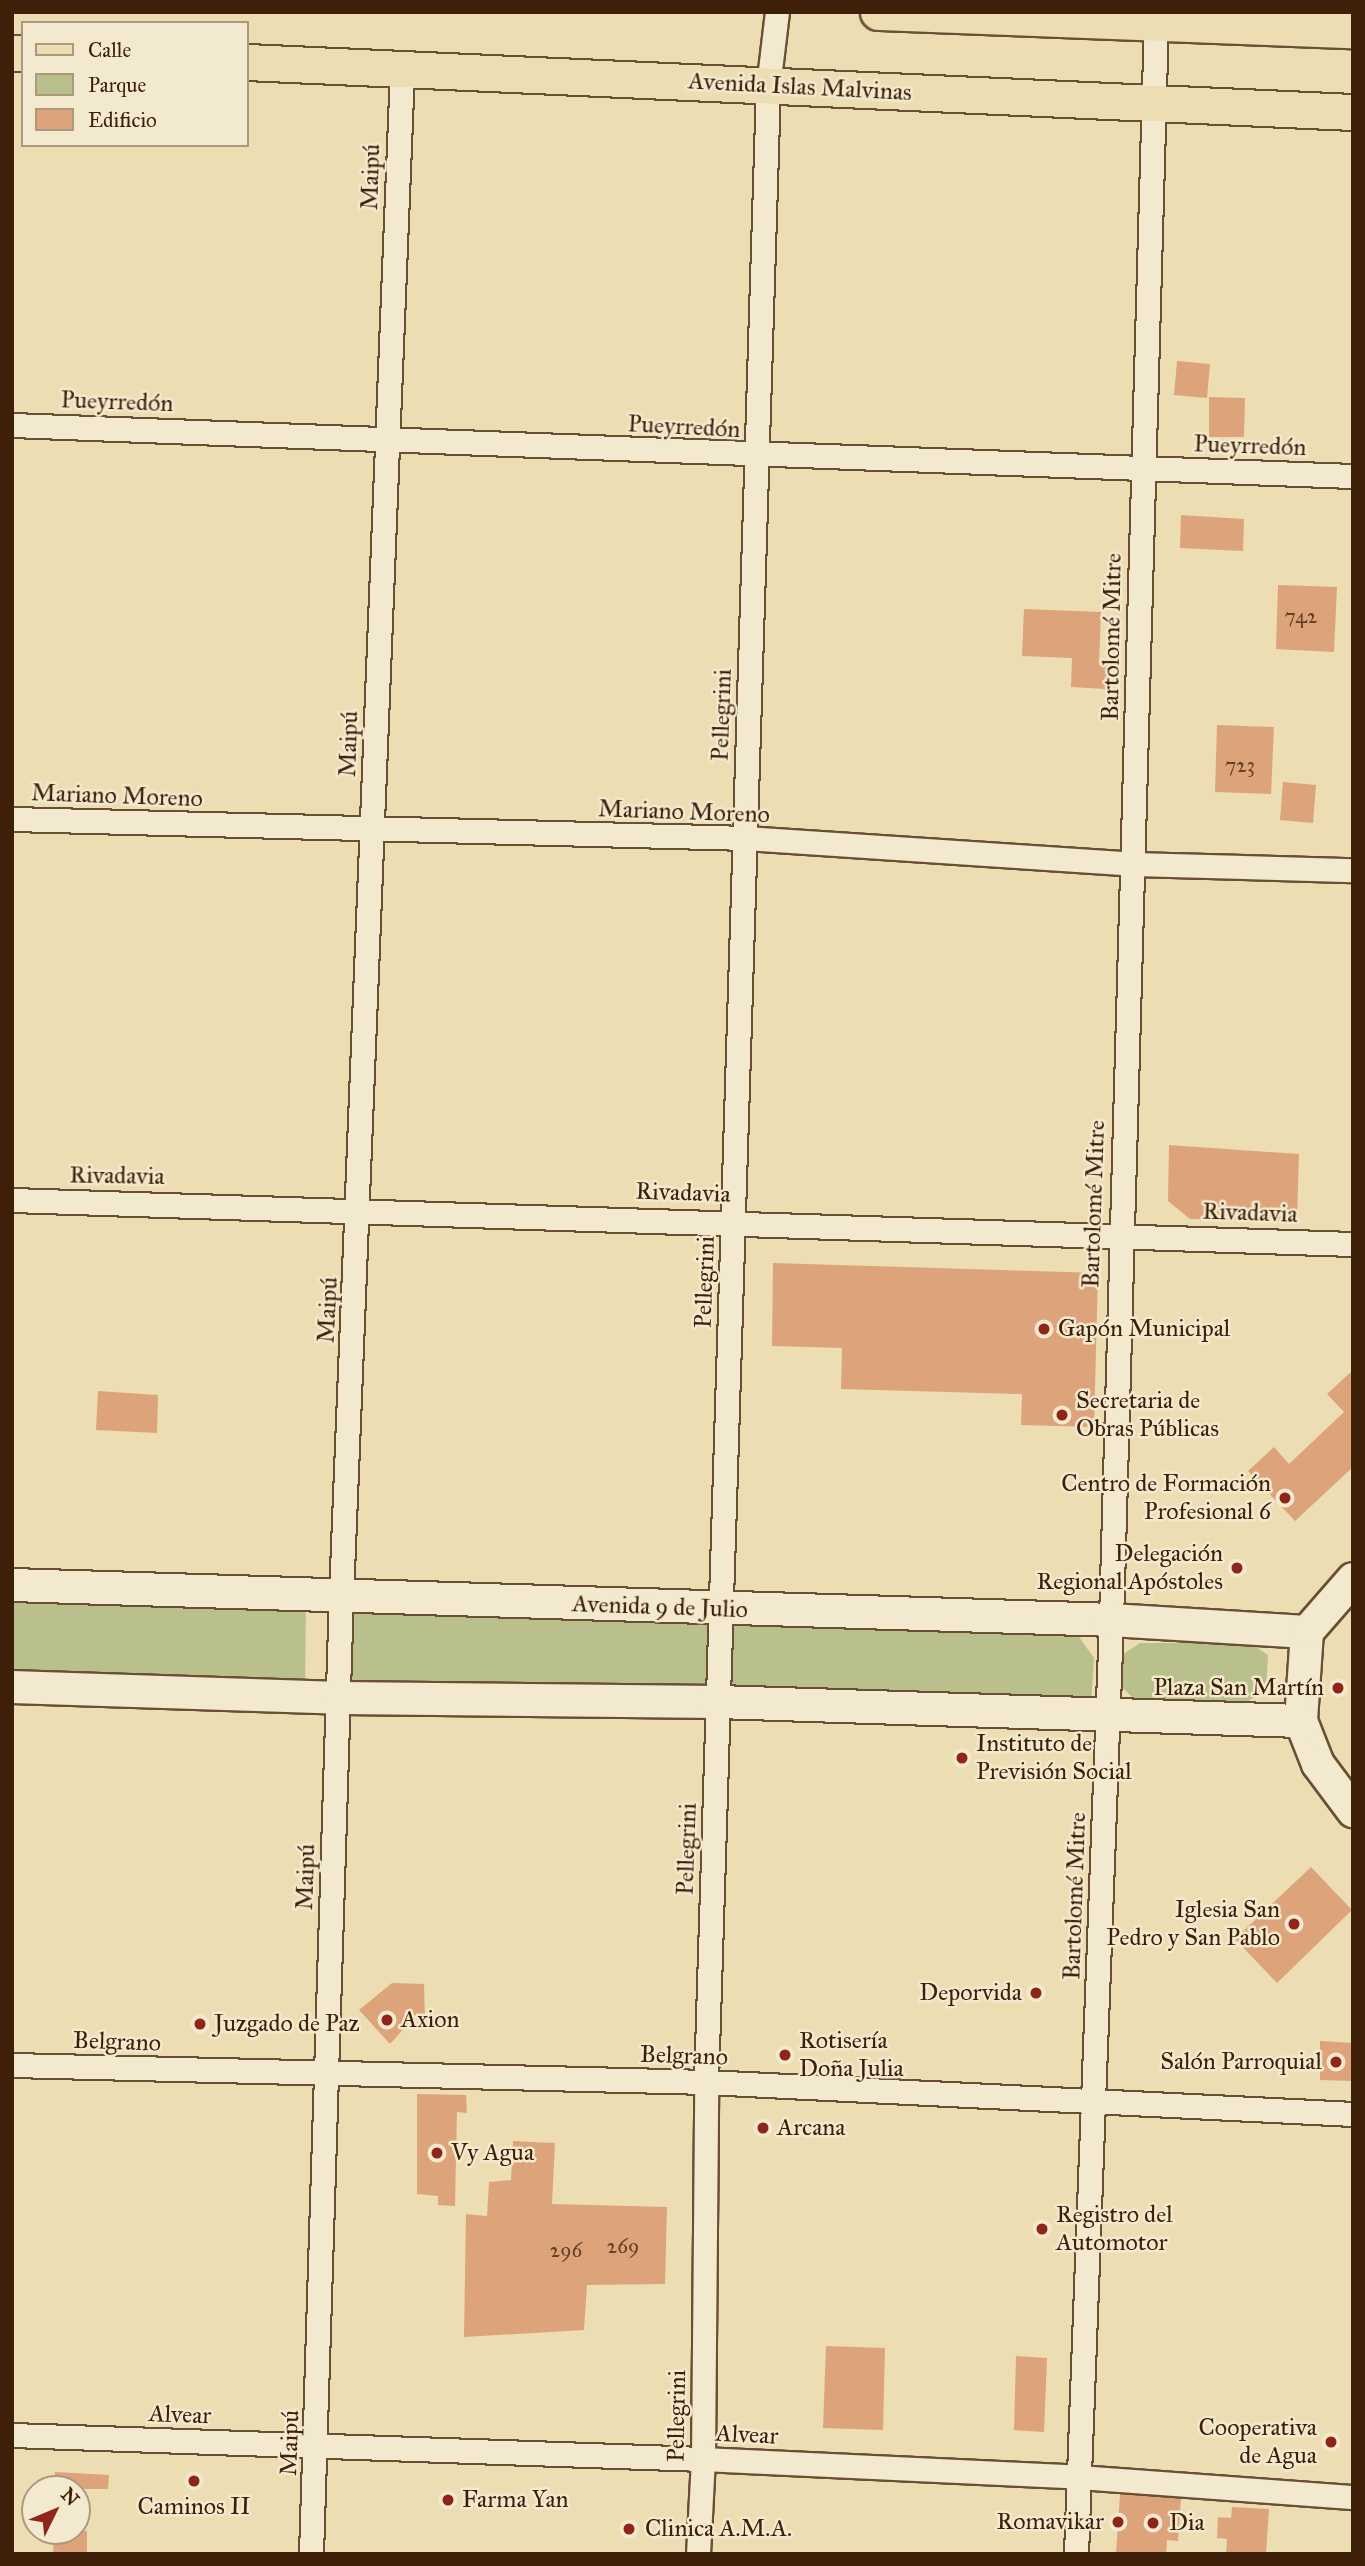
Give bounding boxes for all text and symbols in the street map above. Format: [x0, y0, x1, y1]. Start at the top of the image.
legend [21, 21, 248, 147]
text: Calle [88, 37, 131, 63]
street label: Avenida Islas Malvinas [687, 67, 913, 107]
text: Parque [88, 72, 146, 98]
text: Edificio [88, 107, 157, 133]
street label: Maipú [355, 143, 387, 211]
street label: Pueyrredón [60, 386, 174, 418]
street label: Pueyrredón [627, 410, 741, 444]
street label: Pueyrredón [1193, 430, 1307, 462]
street label: Bartolomé Mitre [1096, 553, 1128, 721]
house number: 742 [1285, 603, 1317, 629]
street label: Pellegrini [706, 668, 738, 762]
street label: Maipú [333, 710, 365, 778]
house number: 723 [1225, 752, 1255, 778]
street label: Mariano Moreno [31, 779, 203, 813]
street label: Mariano Moreno [598, 795, 770, 829]
street label: Bartolomé Mitre [1077, 1120, 1111, 1288]
street label: Rivadavia [69, 1161, 165, 1191]
street label: Rivadavia [635, 1177, 731, 1209]
street label: Rivadavia [1202, 1197, 1298, 1229]
street label: Pellegrini [689, 1235, 721, 1329]
street label: Maipú [312, 1276, 344, 1344]
place label: Gapón Municipal [1058, 1315, 1230, 1343]
marker: Gapón Municipal [1036, 1321, 1052, 1337]
place label: Secretaria de Obras Públicas [1076, 1387, 1219, 1443]
marker: Secretaria de Obras Públicas [1054, 1407, 1070, 1423]
place label: Centro de Formación Profesional 6 [1061, 1470, 1271, 1526]
marker: Centro de Formación Profesional 6 [1277, 1490, 1293, 1506]
place label: Delegación Regional Apóstoles [1036, 1540, 1223, 1596]
marker: Delegación Regional Apóstoles [1229, 1560, 1245, 1576]
street label: Avenida 9 de Julio [572, 1590, 748, 1624]
place label: Plaza San Martín [1153, 1674, 1324, 1702]
marker: Plaza San Martín [1330, 1680, 1346, 1696]
place label: Instituto de Previsión Social [976, 1730, 1132, 1786]
marker: Instituto de Previsión Social [954, 1750, 970, 1766]
street label: Pellegrini [671, 1802, 703, 1896]
street label: Bartolomé Mitre [1058, 1812, 1092, 1980]
street label: Maipú [290, 1843, 322, 1911]
place label: Iglesia San Pedro y San Pablo [1106, 1896, 1280, 1952]
marker: Iglesia San Pedro y San Pablo [1286, 1916, 1302, 1932]
place label: Deporvida [919, 1979, 1022, 2007]
marker: Deporvida [1028, 1985, 1044, 2001]
place label: Axion [401, 2006, 460, 2034]
place label: Juzgado de Paz [214, 2010, 360, 2038]
marker: Axion [379, 2012, 395, 2028]
marker: Juzgado de Paz [192, 2016, 208, 2032]
street label: Belgrano [73, 2026, 161, 2058]
place label: Rotisería Doña Julia [799, 2027, 904, 2083]
street label: Belgrano [640, 2040, 728, 2072]
marker: Rotisería Doña Julia [777, 2047, 793, 2063]
place label: Salón Parroquial [1160, 2048, 1322, 2076]
marker: Salón Parroquial [1328, 2054, 1344, 2070]
place label: Arcana [777, 2114, 845, 2142]
marker: Arcana [755, 2120, 771, 2136]
place label: Vy Agua [451, 2139, 534, 2167]
marker: Vy Agua [429, 2145, 445, 2161]
place label: Registro del Automotor [1056, 2201, 1173, 2257]
marker: Registro del Automotor [1034, 2221, 1050, 2237]
house number: 269 [607, 2233, 639, 2259]
house number: 296 [550, 2237, 582, 2263]
street label: Pellegrini [662, 2370, 692, 2462]
street label: Alvear [148, 2400, 212, 2430]
street label: Maipú [274, 2409, 306, 2477]
place label: Cooperativa de Agua [1199, 2414, 1317, 2470]
street label: Alvear [715, 2419, 779, 2451]
marker: Cooperativa de Agua [1323, 2434, 1339, 2450]
marker: Caminos II [186, 2473, 202, 2489]
north arrow [21, 2475, 91, 2545]
text: N [56, 2483, 84, 2510]
place label: Farma Yan [462, 2486, 569, 2514]
marker: Farma Yan [440, 2492, 456, 2508]
place label: Caminos II [137, 2493, 251, 2521]
place label: Romavikar [997, 2508, 1104, 2536]
place label: Dia [1169, 2509, 1205, 2537]
marker: Dia [1143, 2513, 1163, 2533]
marker: Romavikar [1110, 2514, 1126, 2530]
place label: Clinica A.M.A. [645, 2515, 792, 2543]
marker: Clinica A.M.A. [619, 2519, 639, 2539]

